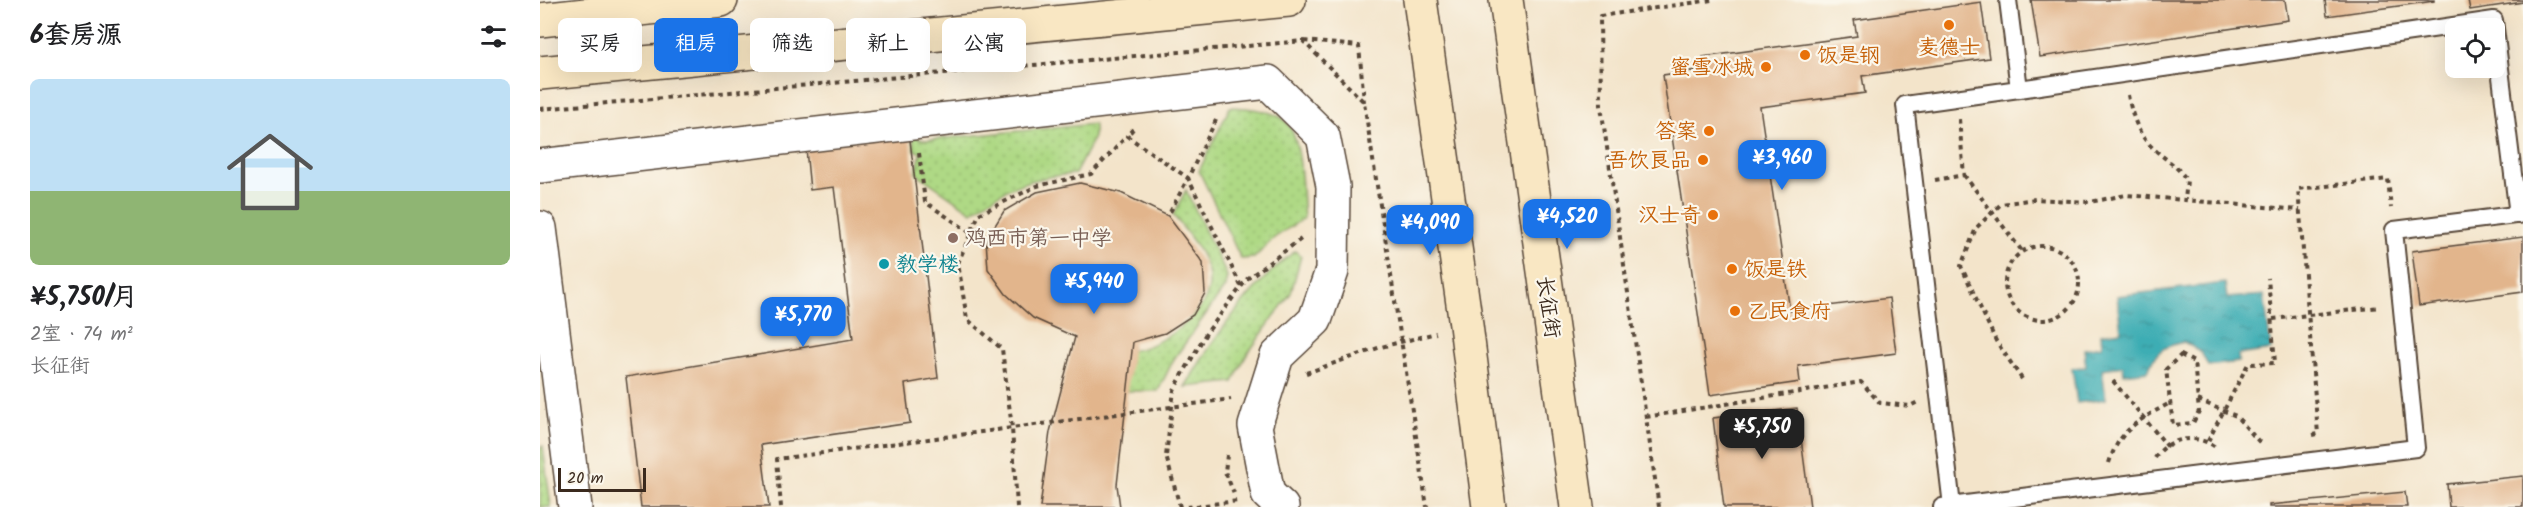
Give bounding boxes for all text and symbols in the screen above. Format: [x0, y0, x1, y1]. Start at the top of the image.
text: 6套房源 [30, 15, 122, 57]
chip: 买房 [558, 18, 642, 72]
chip: 租房 [654, 18, 738, 72]
chip: 筛选 [750, 18, 834, 72]
chip: 新上 [846, 18, 930, 72]
chip: 公寓 [942, 18, 1026, 72]
marker: 麦德士 [1942, 18, 1956, 32]
map controls [2445, 18, 2505, 78]
button: locate [2445, 18, 2505, 78]
icon: filters [477, 20, 510, 53]
place label: 麦德士 [1918, 32, 1981, 65]
place label: 饭是钢 [1817, 40, 1880, 73]
marker: 饭是钢 [1798, 48, 1812, 62]
place label: 蜜雪冰城 [1670, 52, 1754, 85]
marker: 蜜雪冰城 [1759, 60, 1773, 74]
place label: 答案 [1655, 116, 1697, 149]
icon: home [216, 118, 324, 226]
marker: 答案 [1702, 124, 1716, 138]
pin: ¥3,960 [1733, 140, 1831, 191]
text: ¥3,960 [1752, 143, 1812, 175]
place label: 吾饮良品 [1607, 145, 1691, 178]
marker: 吾饮良品 [1696, 153, 1710, 167]
pin: ¥4,520 [1518, 199, 1616, 250]
place label: 汉士奇 [1638, 200, 1701, 233]
text: ¥4,520 [1537, 202, 1597, 234]
pin: ¥4,090 [1381, 205, 1479, 256]
text: ¥4,090 [1400, 208, 1460, 240]
marker: 汉士奇 [1706, 208, 1720, 222]
place label: 鸡西市第一中学 [965, 223, 1112, 256]
marker: 鸡西市第一中学 [946, 231, 960, 245]
place label: 教学楼 [896, 249, 959, 282]
place label: 饭是铁 [1744, 254, 1807, 287]
marker: 教学楼 [877, 257, 891, 271]
marker: 饭是铁 [1725, 262, 1739, 276]
pin: ¥5,940 [1045, 264, 1143, 315]
text: ¥5,940 [1065, 267, 1123, 299]
street label: 长征街 [1527, 274, 1568, 341]
text: ¥5,750/月 [30, 277, 138, 319]
place label: 乙民食府 [1747, 296, 1831, 329]
pin: ¥5,770 [754, 297, 852, 348]
text: ¥5,770 [775, 300, 831, 332]
marker: 乙民食府 [1728, 304, 1742, 318]
text: 2室 · 74 m² [30, 319, 133, 351]
text: 长征街 [30, 351, 90, 383]
pin: ¥5,750 [1713, 409, 1811, 460]
text: ¥5,750 [1733, 412, 1791, 444]
scale bar [558, 465, 646, 492]
text: 20 m [567, 466, 603, 491]

